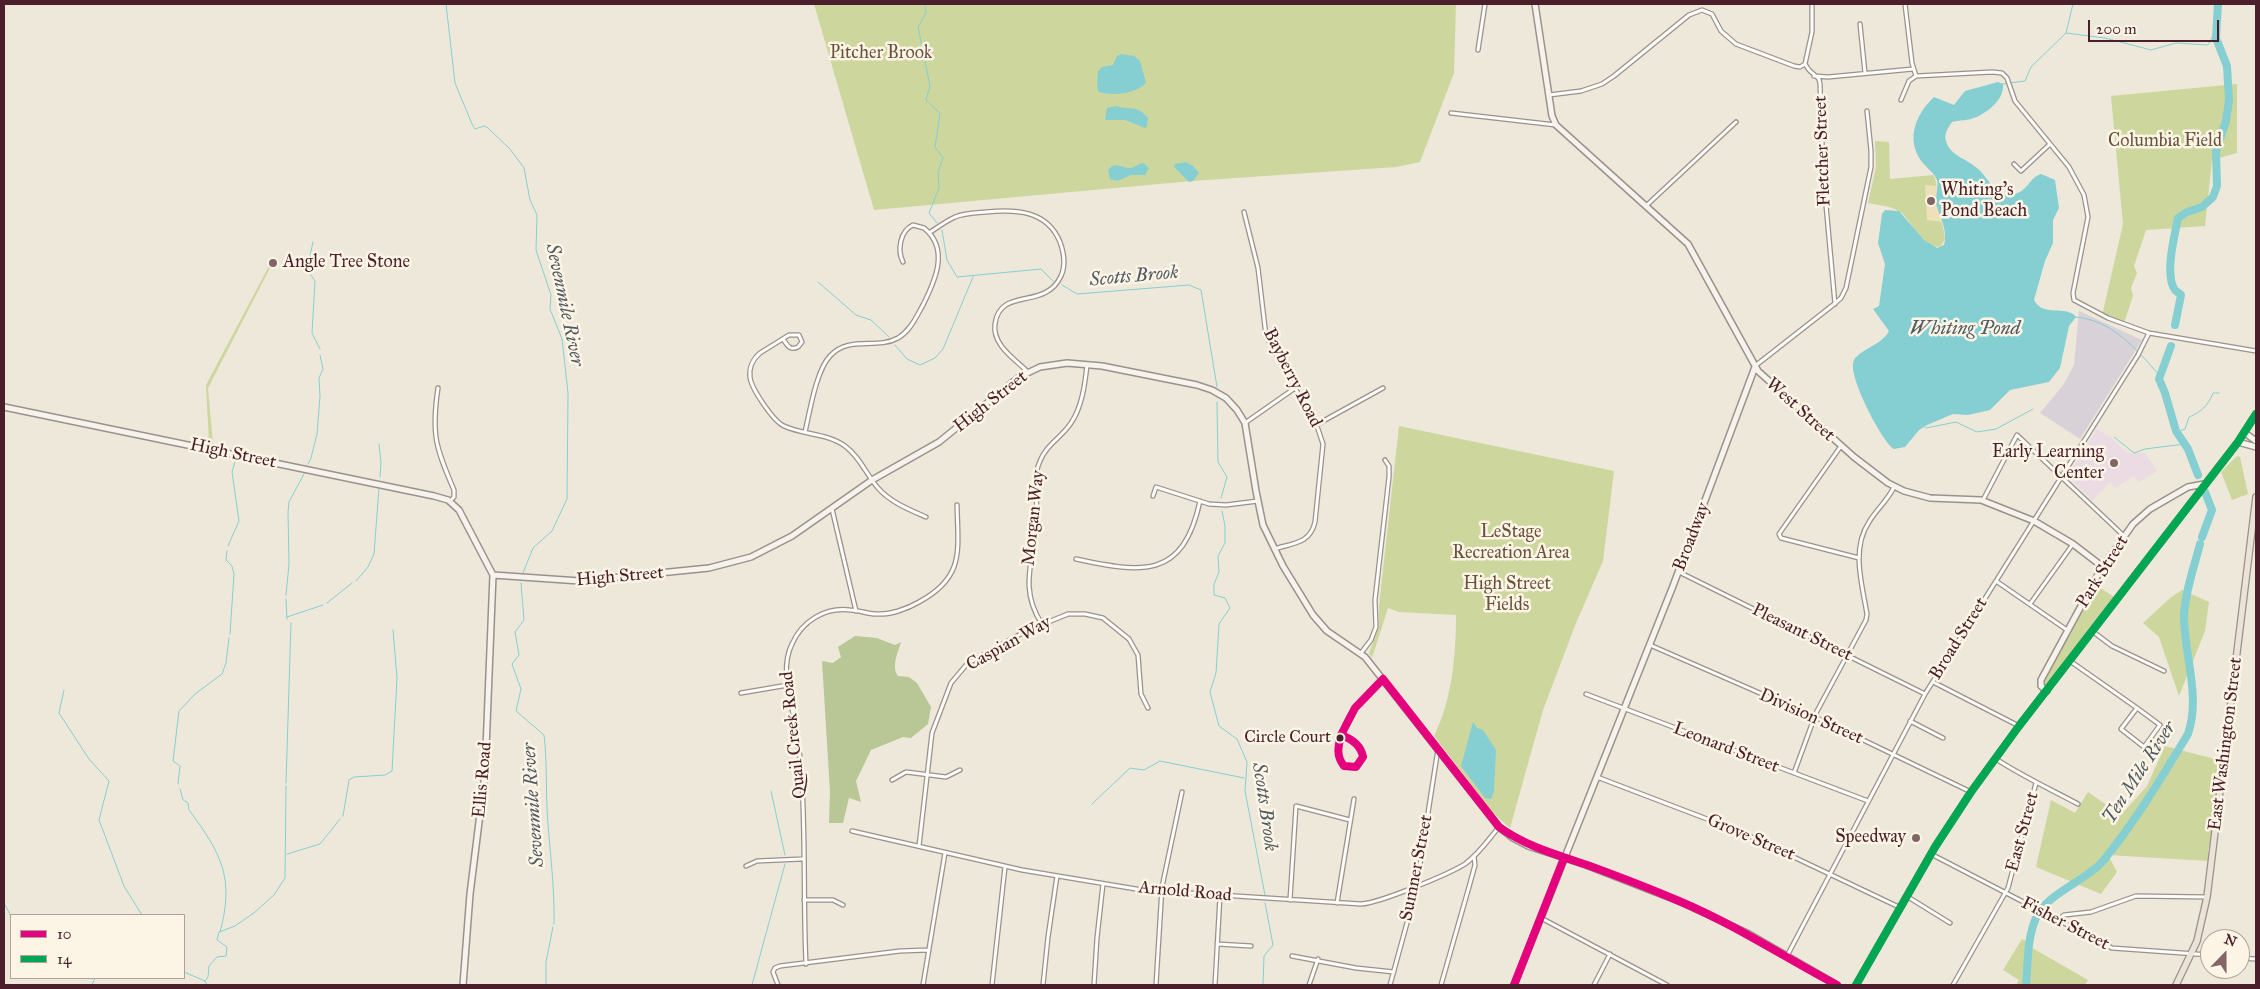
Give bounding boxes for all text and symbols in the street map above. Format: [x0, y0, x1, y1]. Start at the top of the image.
scale bar [2090, 10, 2221, 42]
text: 200 m [2096, 20, 2137, 38]
park label: Pitcher Brook [830, 43, 932, 65]
street label: Fletcher Street [1810, 95, 1836, 207]
park label: Columbia Field [2108, 131, 2222, 153]
place label: Whiting's Pond Beach [1941, 180, 2027, 222]
marker: Whiting's Pond Beach [1925, 195, 1937, 207]
water label: Sevenmile River [540, 242, 588, 368]
place label: Angle Tree Stone [283, 252, 410, 274]
marker: Angle Tree Stone [267, 257, 279, 269]
water label: Scotts Brook [1089, 262, 1179, 292]
water label: Whiting Pond [1910, 318, 2020, 340]
street label: Bayberry Road [1258, 325, 1326, 431]
street label: High Street [950, 367, 1032, 437]
street label: West Street [1761, 373, 1839, 447]
street label: High Street [188, 434, 278, 474]
place label: Early Learning Center [1992, 442, 2104, 484]
marker: Early Learning Center [2108, 457, 2120, 469]
street label: Morgan Way [1018, 469, 1050, 567]
street label: Broadway [1669, 500, 1715, 574]
park label: LeStage Recreation Area [1452, 522, 1570, 564]
street label: Park Street [2072, 532, 2134, 612]
street label: High Street [575, 562, 665, 592]
park label: High Street Fields [1463, 574, 1551, 616]
street label: Broad Street [1925, 594, 1993, 684]
street label: Pleasant Street [1748, 599, 1856, 667]
street label: Caspian Way [963, 612, 1055, 676]
street label: East Washington Street [2205, 656, 2247, 832]
street label: Quail Creek Road [777, 670, 811, 800]
street label: Division Street [1756, 684, 1866, 750]
water label: Ten Mile River [2098, 717, 2182, 829]
street label: Leonard Street [1670, 718, 1782, 778]
place label: Circle Court [1244, 728, 1331, 748]
marker: Circle Court [1335, 733, 1345, 743]
street label: Ellis Road [469, 741, 497, 819]
water label: Sevenmile River [518, 742, 550, 868]
water label: Scotts Brook [1246, 761, 1282, 853]
street label: East Street [2002, 790, 2044, 874]
street label: Grove Street [1704, 810, 1798, 866]
street label: Sumner Street [1396, 813, 1438, 923]
place label: Speedway [1835, 827, 1906, 849]
marker: Speedway [1910, 832, 1922, 844]
street label: Arnold Road [1137, 877, 1233, 907]
street label: Fisher Street [2017, 893, 2113, 955]
legend [10, 914, 185, 979]
text: 10 [57, 925, 72, 943]
north arrow [2200, 929, 2250, 979]
text: N [2222, 930, 2239, 951]
text: 14 [57, 950, 71, 968]

